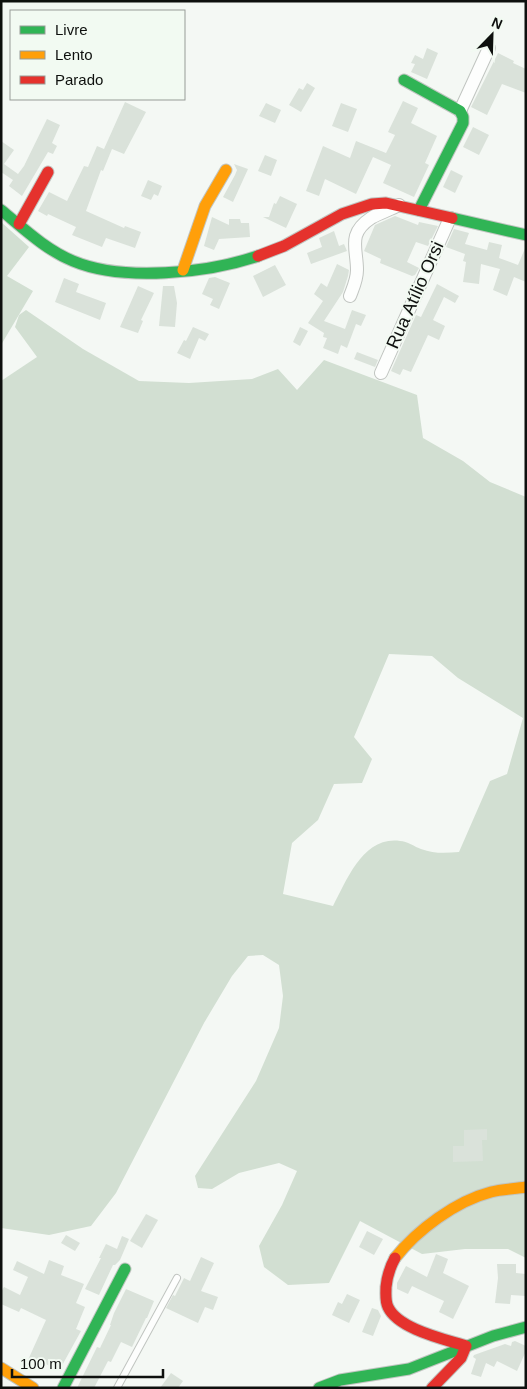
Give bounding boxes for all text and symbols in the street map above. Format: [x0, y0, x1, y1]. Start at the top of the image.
legend [10, 10, 185, 100]
north arrow [467, 10, 517, 60]
text: N [489, 14, 505, 32]
text: Livre [55, 21, 88, 38]
text: Lento [55, 46, 93, 63]
text: Parado [55, 71, 103, 88]
street label: Rua Atílio Orsi [382, 238, 448, 352]
scale bar [12, 1346, 164, 1378]
text: 100 m [20, 1355, 62, 1372]

